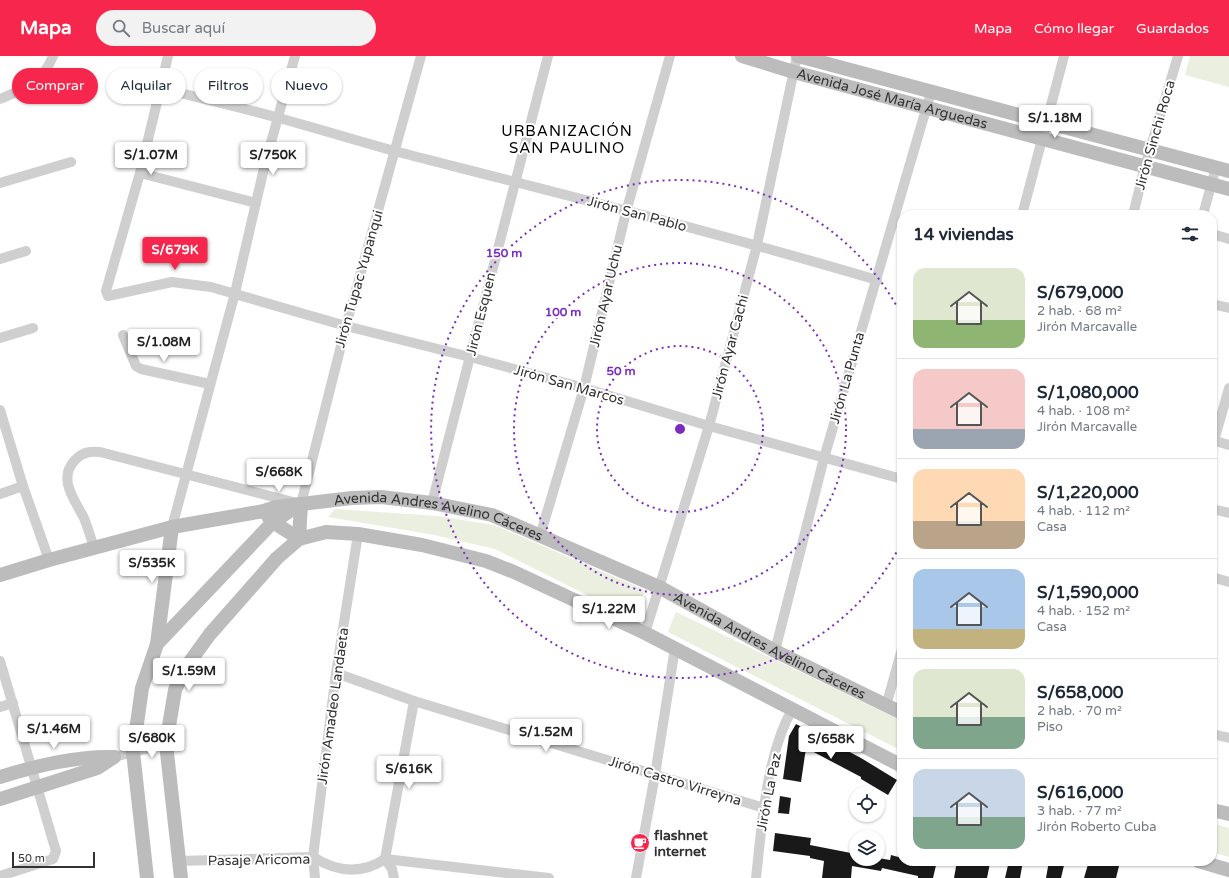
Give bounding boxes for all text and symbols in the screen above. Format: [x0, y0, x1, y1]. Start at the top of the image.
search box [96, 10, 376, 46]
text: Mapa [20, 17, 72, 39]
icon: search [110, 17, 132, 39]
text: Buscar aquí [142, 19, 225, 37]
text: Mapa [974, 20, 1012, 37]
text: Cómo llegar [1034, 20, 1114, 37]
text: Guardados [1136, 20, 1209, 37]
street label: Avenida José María Arguedas [795, 65, 990, 132]
chip: Comprar [12, 68, 98, 104]
chip: Alquilar [106, 68, 186, 104]
chip: Filtros [194, 68, 263, 104]
chip: Nuevo [271, 68, 342, 104]
street label: Jirón Sinchi Roca [1131, 78, 1179, 192]
pin: S/1.18M [1018, 105, 1092, 139]
text: S/1.18M [1028, 110, 1082, 126]
district label: URBANIZACIÓN SAN PAULINO [501, 122, 633, 157]
pin: S/1.07M [114, 142, 188, 176]
pin: S/750K [240, 142, 306, 176]
text: S/1.07M [124, 147, 178, 163]
text: S/750K [249, 147, 297, 163]
street label: Jirón San Pablo [585, 193, 689, 235]
street label: Jirón Tupac Yupanqui [331, 208, 387, 350]
icon: filters [1179, 223, 1201, 245]
text: 14 viviendas [913, 224, 1014, 245]
pin: S/679K [142, 237, 208, 271]
text: S/679K [152, 242, 198, 258]
street label: Jirón Ayar Uchu [586, 243, 626, 349]
text: 150 m [486, 246, 522, 260]
street label: Jirón Esquen [462, 271, 500, 357]
text: S/679,000 [1037, 282, 1123, 303]
icon: home [945, 284, 993, 332]
street label: Jirón Ayar Cachi [708, 293, 752, 401]
text: 2 hab. · 68 m² [1037, 303, 1122, 319]
text: 100 m [545, 305, 581, 319]
text: Jirón Marcavalle [1037, 319, 1137, 335]
pin: S/1.08M [127, 329, 201, 363]
street label: Jirón La Punta [826, 330, 868, 426]
text: S/1.08M [137, 334, 191, 350]
street label: Jirón San Marcos [512, 361, 626, 409]
text: 50 m [606, 364, 636, 378]
text: S/1,080,000 [1037, 382, 1139, 403]
icon: home [945, 385, 993, 433]
text: 4 hab. · 108 m² [1037, 403, 1130, 419]
text: Jirón Marcavalle [1037, 419, 1137, 435]
centre of rings [673, 422, 687, 436]
pin: S/668K [246, 459, 312, 493]
text: S/668K [256, 464, 302, 480]
text: S/1,220,000 [1037, 482, 1139, 503]
icon: home [945, 485, 993, 533]
street label: Avenida Andres Avelino Cáceres [333, 488, 546, 545]
text: 4 hab. · 112 m² [1037, 503, 1130, 519]
text: Casa [1037, 519, 1067, 535]
pin: S/535K [119, 550, 185, 584]
text: S/535K [129, 555, 175, 571]
text: S/1,590,000 [1037, 582, 1139, 603]
icon: home [945, 585, 993, 633]
street label: Avenida Andres Avelino Cáceres [671, 588, 869, 703]
pin: S/1.22M [572, 596, 646, 630]
text: S/1.22M [582, 601, 636, 617]
text: 4 hab. · 152 m² [1037, 603, 1130, 619]
text: Casa [1037, 619, 1067, 635]
street label: Jirón Amadeo Landaeta [314, 627, 352, 785]
pin: S/1.59M [152, 658, 226, 692]
text: S/1.59M [162, 663, 216, 679]
text: S/658,000 [1037, 682, 1123, 703]
icon: home [945, 685, 993, 733]
text: 2 hab. · 70 m² [1037, 703, 1122, 719]
pin: S/1.46M [17, 716, 91, 750]
pin: S/1.52M [509, 719, 583, 753]
text: Piso [1037, 719, 1063, 735]
text: S/1.46M [27, 721, 81, 737]
text: S/1.52M [519, 724, 573, 740]
pin: S/680K [119, 725, 185, 759]
pin: S/658K [798, 726, 864, 760]
text: S/680K [129, 730, 175, 746]
text: S/658K [808, 731, 854, 747]
street label: Jirón La Paz [753, 751, 785, 833]
street label: Jirón Castro Virreyna [606, 753, 744, 809]
pin: S/616K [376, 756, 442, 790]
text: S/616K [386, 761, 432, 777]
text: S/616,000 [1037, 782, 1123, 803]
icon: home [945, 785, 993, 833]
map controls [849, 786, 885, 866]
button: locate [849, 786, 885, 822]
text: 3 hab. · 77 m² [1037, 803, 1122, 819]
text: Jirón Roberto Cuba [1037, 819, 1156, 835]
place label: flashnet internet [653, 827, 708, 860]
button: layers [849, 830, 885, 866]
cafe icon: flashnet internet [629, 832, 651, 854]
scale bar [12, 850, 95, 869]
street label: Pasaje Aricoma [208, 851, 310, 869]
text: 50 m [18, 852, 45, 865]

